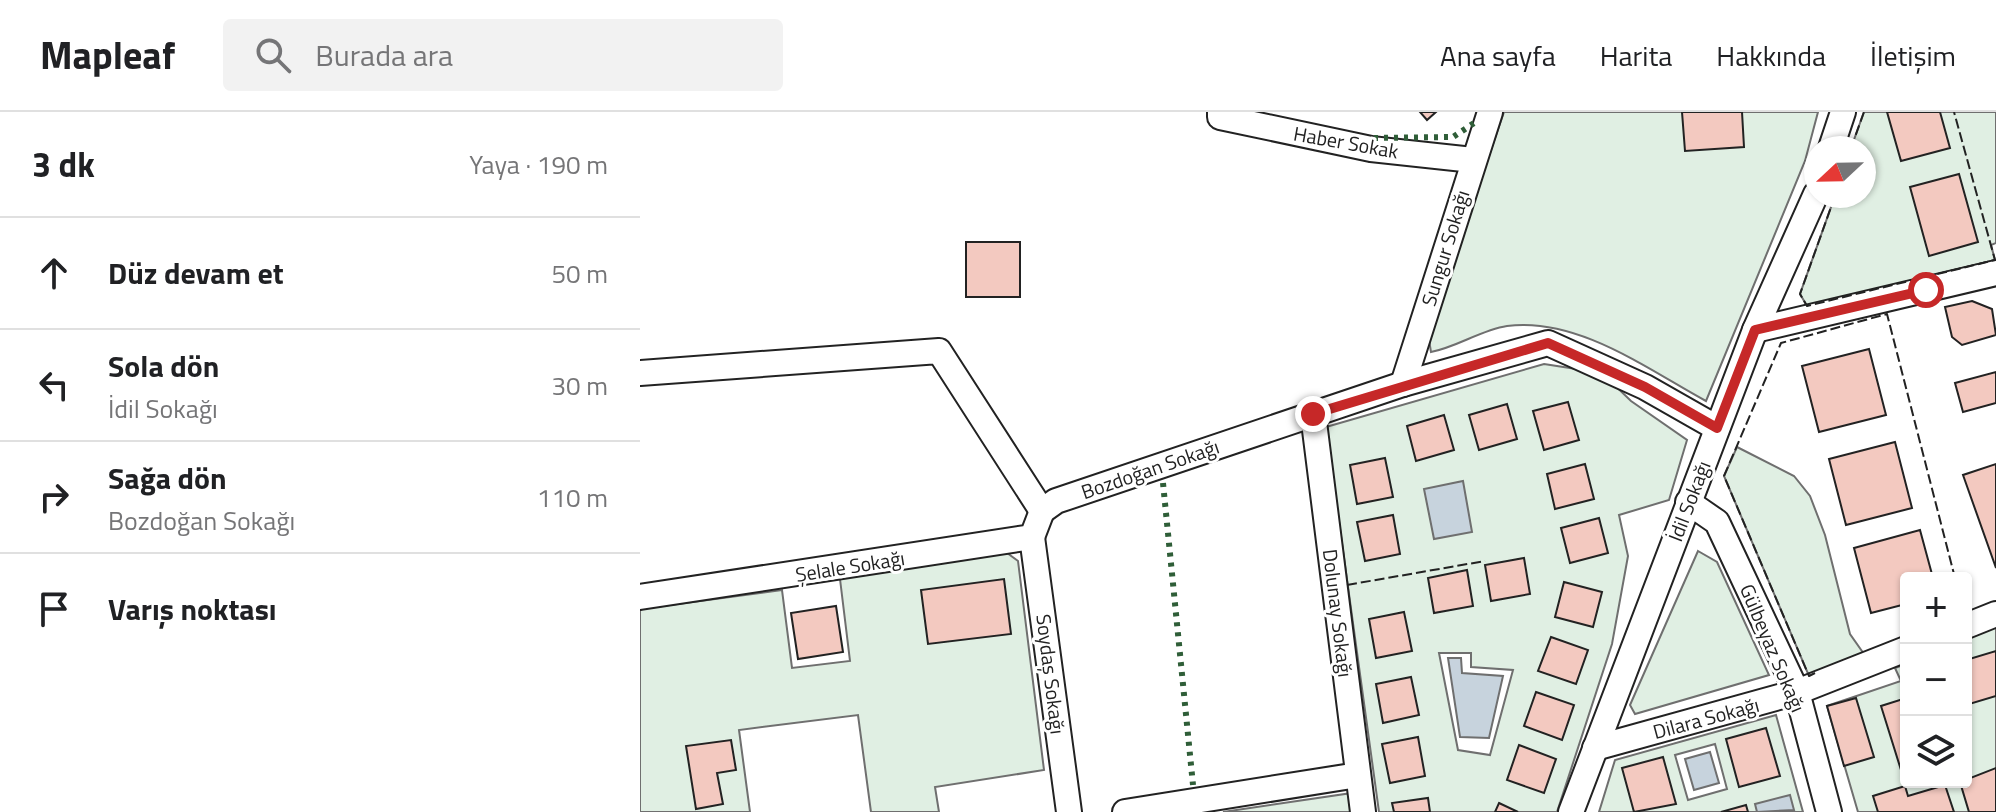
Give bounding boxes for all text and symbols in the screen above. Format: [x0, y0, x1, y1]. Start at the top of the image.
search box [223, 19, 783, 91]
text: Mapleaf [40, 26, 175, 84]
text: Burada ara [315, 32, 453, 78]
icon: search [251, 33, 295, 77]
text: Ana sayfa [1440, 34, 1556, 77]
text: Harita [1600, 34, 1672, 77]
text: Hakkında [1716, 34, 1826, 77]
text: İletişim [1870, 34, 1956, 77]
street label: Haber Sokak [1291, 118, 1401, 167]
north arrow [1804, 136, 1876, 208]
text: 3 dk [32, 138, 95, 190]
text: Yaya · 190 m [469, 145, 608, 184]
street label: Sungur Sokağı [1413, 186, 1477, 310]
text: Düz devam et [108, 250, 284, 296]
icon: ahead [32, 251, 76, 295]
text: 50 m [551, 254, 608, 293]
route start [1908, 272, 1944, 308]
text: Sola dön [108, 343, 219, 389]
icon: left [32, 363, 76, 407]
text: 30 m [551, 366, 608, 405]
text: İdil Sokağı [108, 389, 218, 428]
route end [1295, 396, 1331, 432]
street label: Bozdoğan Sokağı [1077, 431, 1223, 507]
text: Sağa dön [108, 455, 227, 501]
street label: İdil Sokağı [1659, 456, 1719, 546]
icon: right [32, 475, 76, 519]
text: 110 m [537, 478, 608, 517]
text: Bozdoğan Sokağı [108, 501, 295, 540]
street label: Şelale Sokağı [793, 542, 907, 590]
street label: Dolunay Sokağı [1315, 547, 1361, 679]
map controls [1900, 572, 1972, 788]
button: + [1900, 572, 1972, 644]
street label: Gülbeyaz Sokağı [1732, 579, 1814, 717]
text: Varış noktası [108, 586, 277, 632]
icon: arrive [32, 587, 76, 631]
street label: Soydaş Sokağı [1028, 612, 1074, 736]
button: − [1900, 644, 1972, 716]
street label: Dilara Sokağı [1649, 689, 1763, 747]
button: layers [1900, 716, 1972, 788]

